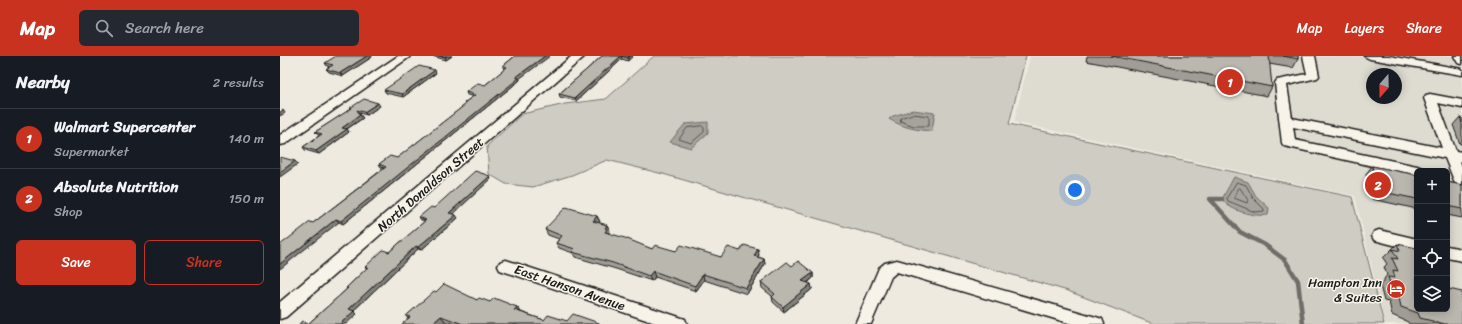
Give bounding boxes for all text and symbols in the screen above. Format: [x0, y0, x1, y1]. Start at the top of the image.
search box [79, 10, 359, 46]
text: Map [20, 12, 55, 45]
text: Search here [125, 15, 204, 41]
text: Map [1297, 16, 1322, 41]
text: Layers [1344, 16, 1384, 41]
text: Share [1406, 16, 1442, 41]
icon: search [93, 17, 115, 39]
text: Nearby [16, 67, 70, 97]
pin: 1 [1217, 67, 1243, 97]
north arrow [1366, 68, 1402, 104]
text: 2 results [213, 71, 264, 94]
text: Walmart Supercenter [54, 114, 195, 140]
text: 1 [26, 127, 32, 150]
text: 140 m [229, 127, 264, 150]
street label: North Donaldson Street [372, 131, 489, 238]
text: Supermarket [54, 140, 129, 163]
map controls [1414, 168, 1450, 312]
button: + [1414, 168, 1450, 204]
pin: 2 [1365, 170, 1391, 200]
text: Absolute Nutrition [54, 174, 178, 200]
your location [1065, 180, 1085, 200]
text: 2 [25, 187, 33, 210]
text: 150 m [229, 187, 264, 210]
text: Shop [54, 200, 82, 223]
button: − [1414, 204, 1450, 240]
button: Save [16, 240, 136, 285]
button: Share [144, 240, 264, 285]
button: locate [1414, 240, 1450, 276]
street label: East Hanson Avenue [511, 258, 628, 317]
place label: Hampton Inn & Suites [1308, 271, 1382, 309]
button: layers [1414, 276, 1450, 312]
hotel icon: Hampton Inn & Suites [1385, 278, 1407, 300]

